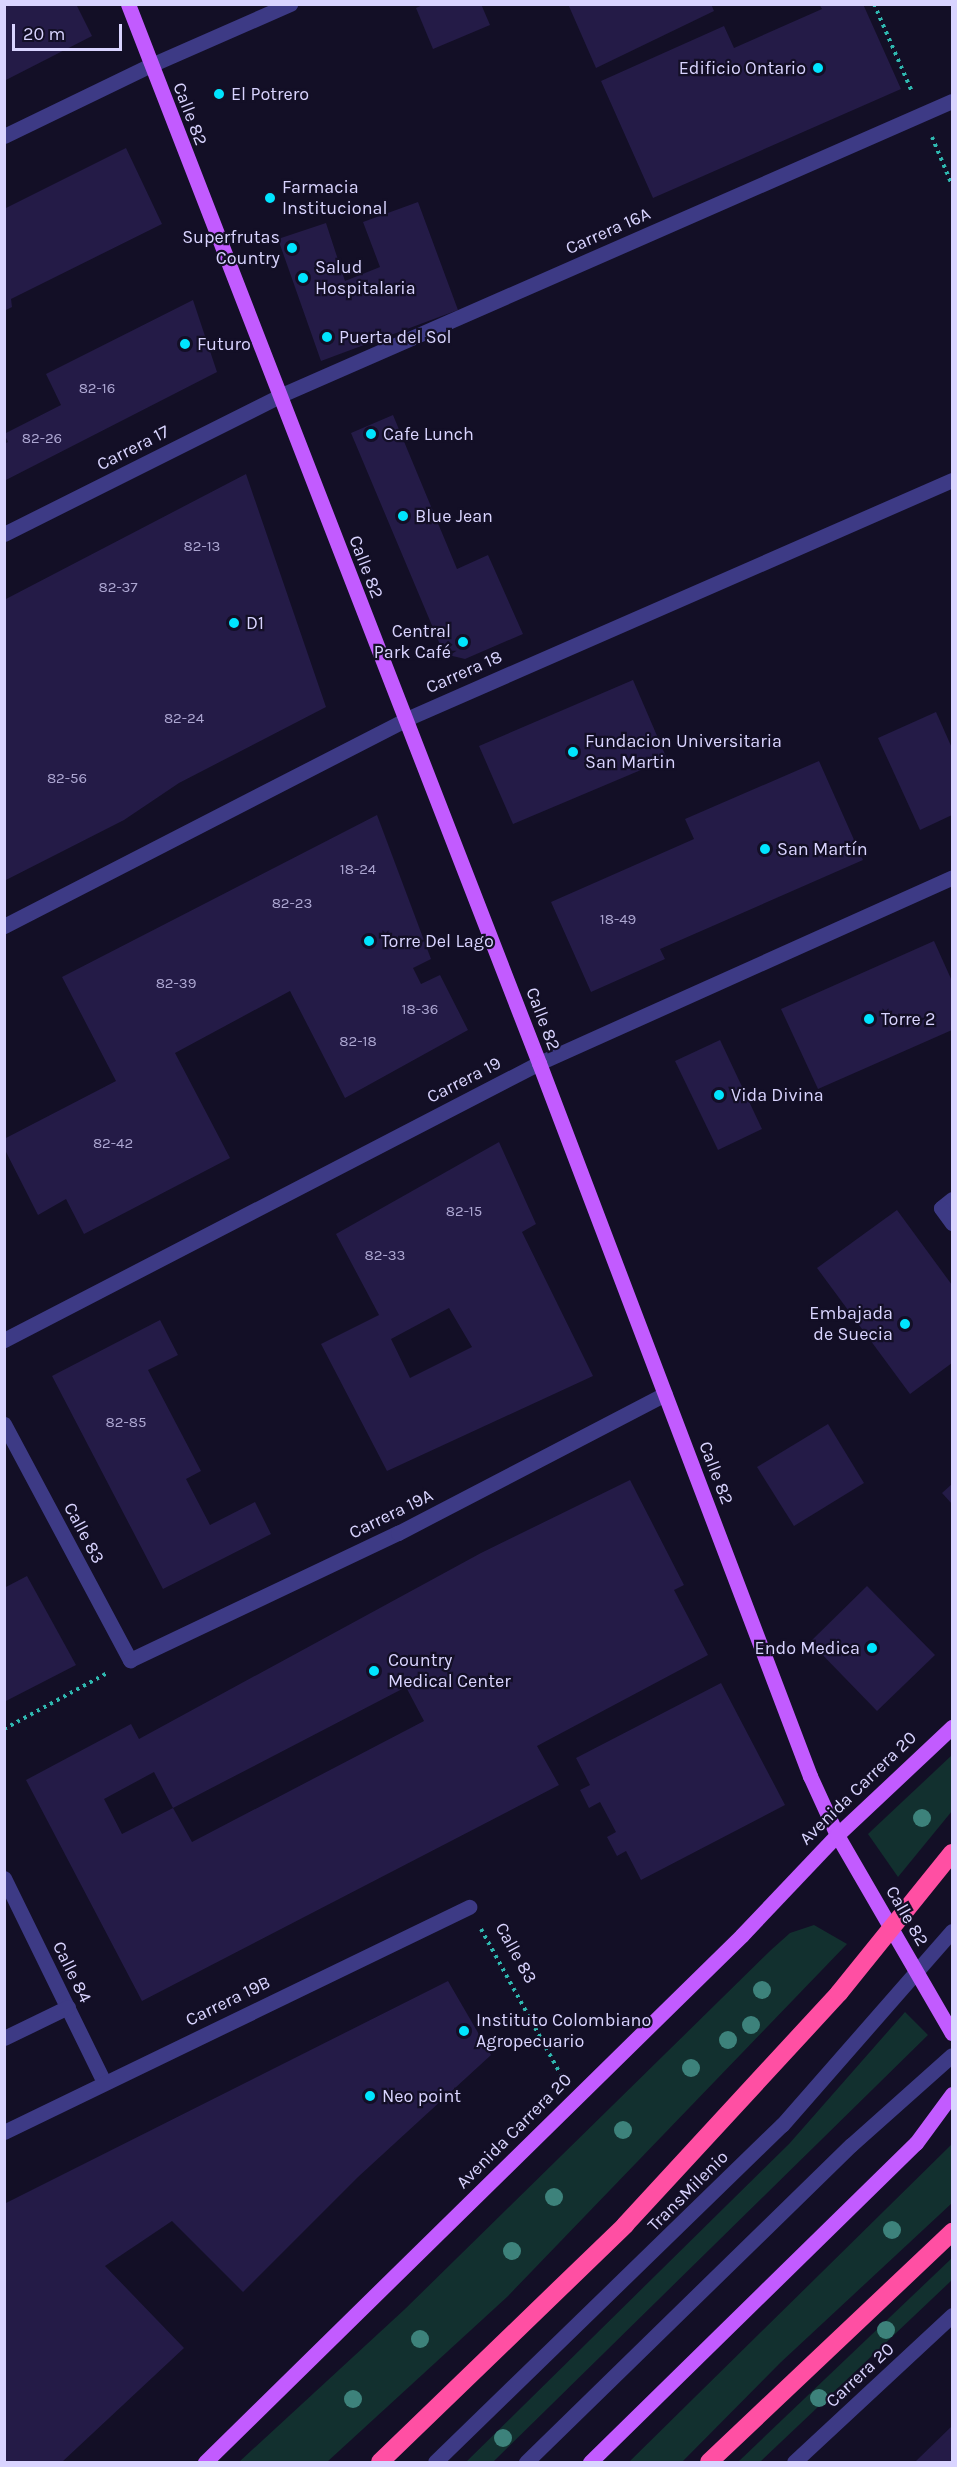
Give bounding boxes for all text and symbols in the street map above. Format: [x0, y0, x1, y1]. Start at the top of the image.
scale bar [15, 12, 124, 50]
text: 20 m [23, 23, 65, 45]
place label: Edificio Ontario [679, 57, 806, 79]
marker: Edificio Ontario [811, 61, 825, 75]
street label: Calle 82 [168, 79, 212, 149]
place label: El Potrero [231, 83, 309, 105]
marker: El Potrero [212, 87, 226, 101]
place label: Farmacia Institucional [282, 177, 387, 219]
marker: Farmacia Institucional [263, 191, 277, 205]
street label: Carrera 16A [562, 203, 654, 259]
place label: Superfrutas Country [182, 227, 280, 270]
marker: Superfrutas Country [285, 241, 299, 255]
place label: Salud Hospitalaria [315, 257, 416, 300]
marker: Salud Hospitalaria [296, 271, 310, 285]
place label: Puerta del Sol [339, 326, 452, 348]
marker: Puerta del Sol [320, 330, 334, 344]
place label: Futuro [197, 333, 251, 355]
marker: Futuro [178, 337, 192, 351]
house number: 82-16 [79, 380, 115, 398]
street label: Carrera 17 [93, 421, 173, 475]
place label: Cafe Lunch [383, 423, 474, 445]
marker: Cafe Lunch [364, 427, 378, 441]
house number: 82-26 [22, 430, 62, 448]
place label: Blue Jean [415, 505, 493, 527]
marker: Blue Jean [396, 509, 410, 523]
street label: Calle 82 [344, 532, 388, 602]
house number: 82-13 [184, 538, 220, 556]
house number: 82-37 [98, 579, 138, 597]
place label: D1 [246, 612, 264, 634]
marker: D1 [227, 616, 241, 630]
place label: Central Park Café [374, 621, 451, 664]
marker: Central Park Café [456, 635, 470, 649]
street label: Carrera 18 [423, 646, 505, 698]
house number: 82-24 [164, 710, 204, 728]
place label: Fundacion Universitaria San Martin [585, 731, 782, 774]
marker: Fundacion Universitaria San Martin [566, 745, 580, 759]
house number: 82-56 [47, 770, 87, 788]
place label: San Martín [777, 838, 868, 860]
marker: San Martín [758, 842, 772, 856]
house number: 18-24 [340, 861, 376, 879]
house number: 82-23 [272, 895, 312, 913]
house number: 18-49 [600, 911, 636, 929]
place label: Torre Del Lago [381, 930, 494, 952]
marker: Torre Del Lago [362, 934, 376, 948]
house number: 82-39 [156, 975, 196, 993]
street label: Calle 82 [521, 984, 565, 1054]
house number: 18-36 [402, 1001, 438, 1019]
place label: Torre 2 [881, 1008, 935, 1030]
marker: Torre 2 [862, 1012, 876, 1026]
house number: 82-18 [339, 1033, 377, 1051]
street label: Carrera 19 [423, 1052, 505, 1108]
place label: Vida Divina [731, 1084, 824, 1106]
marker: Vida Divina [712, 1088, 726, 1102]
house number: 82-42 [93, 1135, 133, 1153]
house number: 82-15 [446, 1203, 482, 1221]
house number: 82-33 [365, 1247, 405, 1265]
place label: Embajada de Suecia [809, 1303, 893, 1346]
marker: Embajada de Suecia [898, 1317, 912, 1331]
house number: 82-85 [106, 1414, 146, 1432]
street label: Calle 82 [694, 1438, 738, 1508]
street label: Carrera 19A [346, 1484, 436, 1544]
street label: Calle 83 [59, 1499, 109, 1567]
place label: Endo Medica [755, 1637, 860, 1659]
marker: Endo Medica [865, 1641, 879, 1655]
place label: Country Medical Center [388, 1650, 511, 1692]
marker: Country Medical Center [365, 1662, 383, 1680]
street label: Avenida Carrera 20 [795, 1727, 921, 1849]
street label: Calle 82 [881, 1882, 933, 1950]
street label: Calle 83 [490, 1919, 542, 1987]
street label: Calle 84 [48, 1938, 96, 2006]
street label: Carrera 19B [182, 1971, 274, 2031]
place label: Instituto Colombiano Agropecuario [476, 2010, 651, 2052]
marker: Instituto Colombiano Agropecuario [457, 2024, 471, 2038]
street label: Avenida Carrera 20 [452, 2069, 576, 2193]
place label: Neo point [382, 2085, 461, 2107]
marker: Neo point [363, 2089, 377, 2103]
street label: TransMilenio [643, 2146, 733, 2236]
street label: Carrera 20 [822, 2338, 898, 2412]

